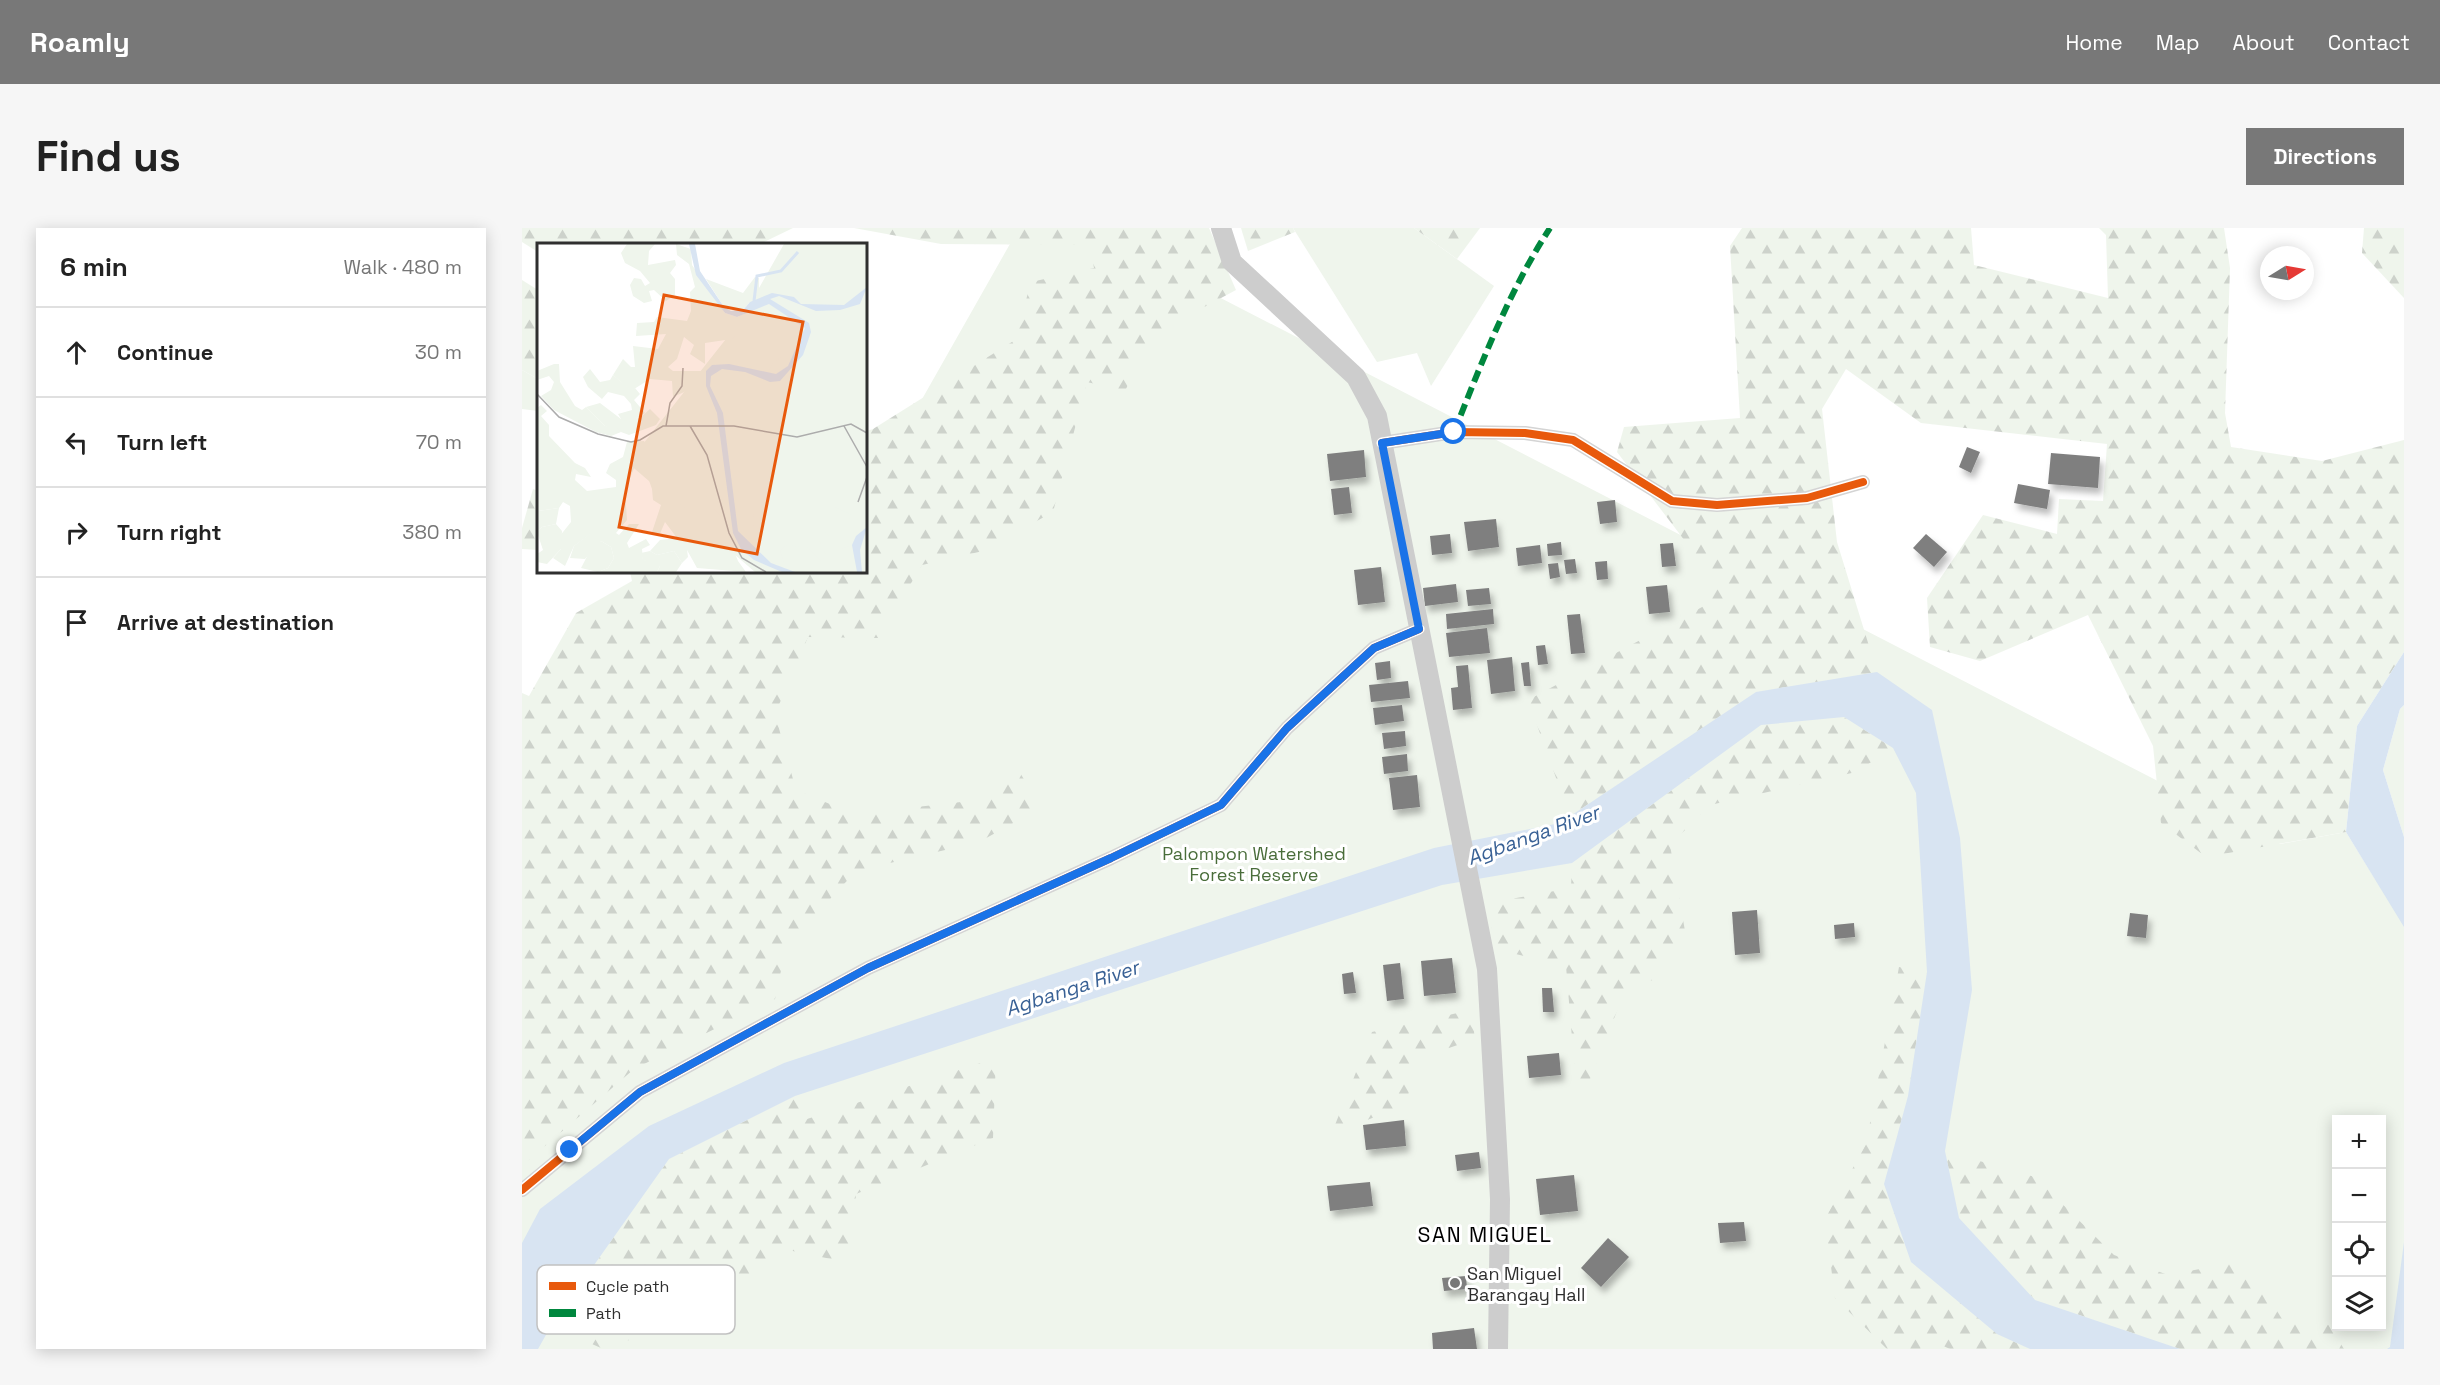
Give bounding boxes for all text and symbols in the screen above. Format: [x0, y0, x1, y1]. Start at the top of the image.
text: Roamly [30, 24, 130, 60]
text: Home [2065, 29, 2123, 56]
text: Map [2156, 29, 2200, 56]
text: About [2233, 29, 2295, 56]
text: Contact [2328, 29, 2410, 56]
button: Directions [2246, 128, 2404, 185]
text: Find us [36, 130, 181, 183]
inset map [537, 243, 867, 573]
north arrow [2260, 246, 2314, 300]
text: 6 min [60, 250, 128, 284]
text: Walk · 480 m [343, 254, 462, 280]
icon: ahead [60, 336, 93, 369]
text: Continue [117, 338, 213, 366]
text: 30 m [415, 339, 462, 365]
route start [1440, 418, 1466, 444]
icon: left [60, 426, 93, 459]
text: Turn left [117, 428, 207, 456]
text: 70 m [416, 429, 462, 455]
icon: right [60, 516, 93, 549]
text: Turn right [117, 518, 222, 546]
text: 380 m [402, 519, 462, 545]
icon: arrive [60, 606, 93, 639]
text: Arrive at destination [117, 608, 334, 636]
water label: Agbanga River [1463, 798, 1605, 871]
park label: Palompon Watershed Forest Reserve [1162, 842, 1346, 886]
water label: Agbanga River [1002, 953, 1144, 1022]
map controls [2332, 1115, 2386, 1331]
button: + [2332, 1115, 2386, 1169]
route end [556, 1136, 582, 1162]
button: − [2332, 1169, 2386, 1223]
district label: SAN MIGUEL [1418, 1221, 1552, 1248]
button: locate [2332, 1223, 2386, 1277]
place label: San Miguel Barangay Hall [1467, 1262, 1585, 1306]
legend [537, 1265, 735, 1334]
text: Cycle path [586, 1276, 669, 1297]
marker: San Miguel Barangay Hall [1448, 1276, 1462, 1290]
button: layers [2332, 1277, 2386, 1331]
text: Path [586, 1303, 621, 1324]

